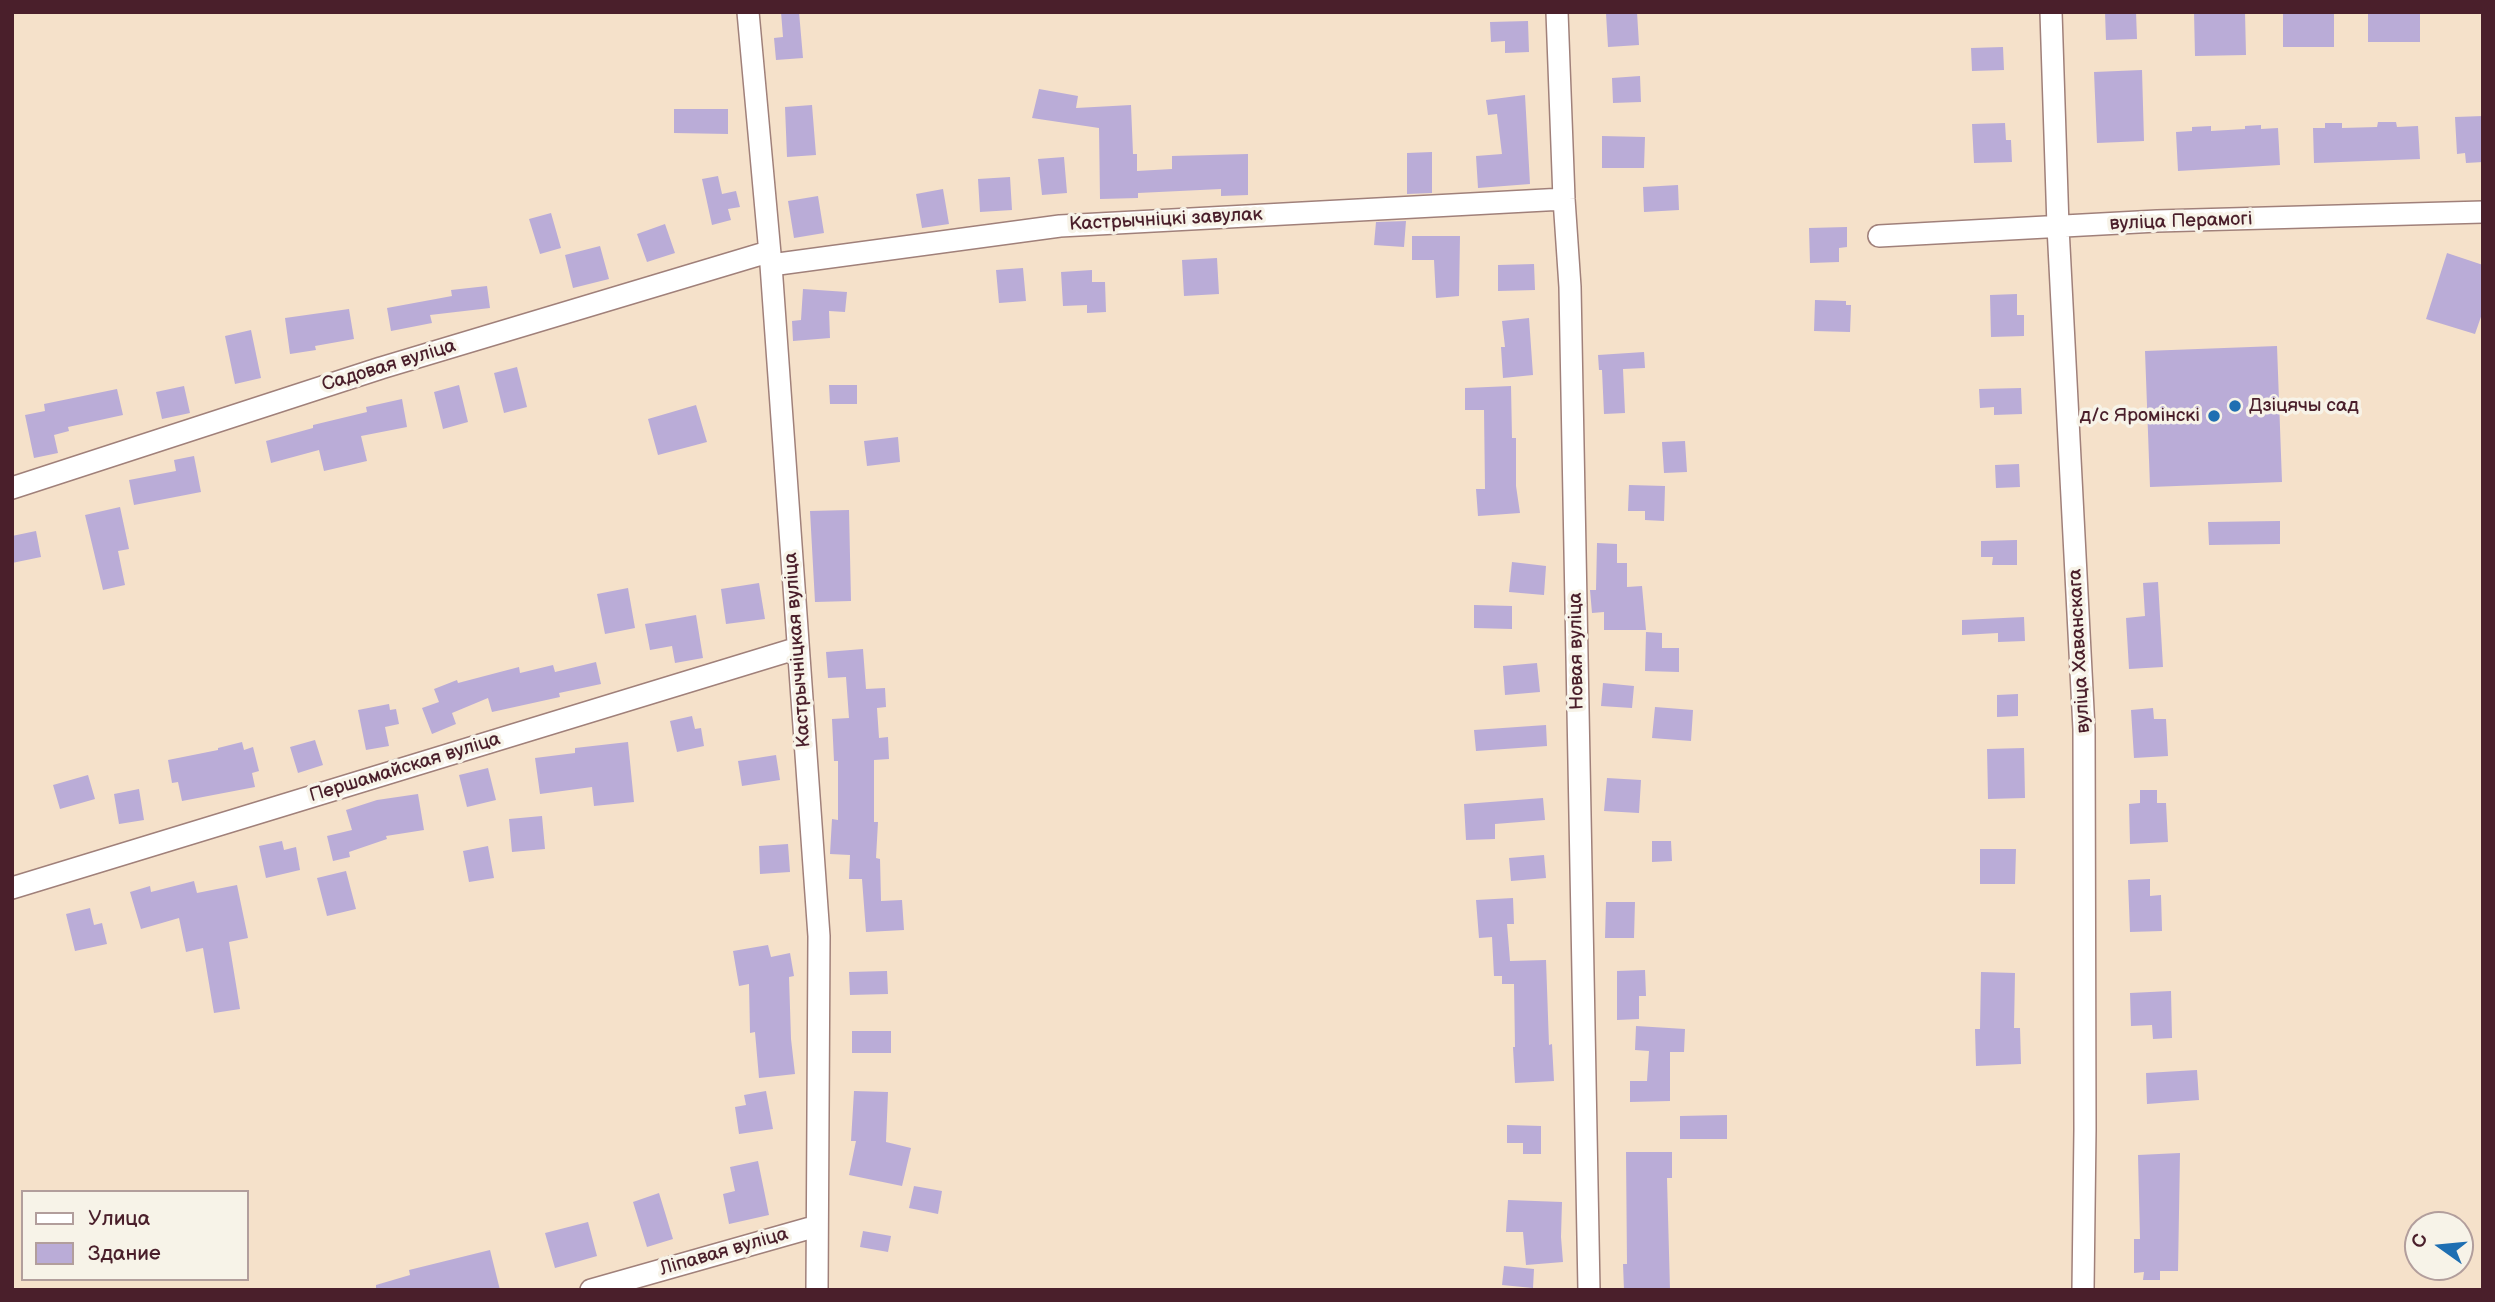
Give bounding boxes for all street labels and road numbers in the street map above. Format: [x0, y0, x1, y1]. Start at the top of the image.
street label: Кастрычніцкі завулак [1069, 204, 1263, 236]
street label: вуліца Перамогі [2109, 208, 2253, 236]
street label: Садовая вуліца [319, 335, 459, 397]
street label: Кастрычніцкая вуліца [780, 552, 816, 748]
street label: вуліца Хаванскага [2064, 568, 2096, 734]
street label: Новая вуліца [1565, 592, 1589, 710]
street label: Першамайская вуліца [307, 728, 503, 808]
street label: Ліпавая вуліца [657, 1223, 791, 1281]

